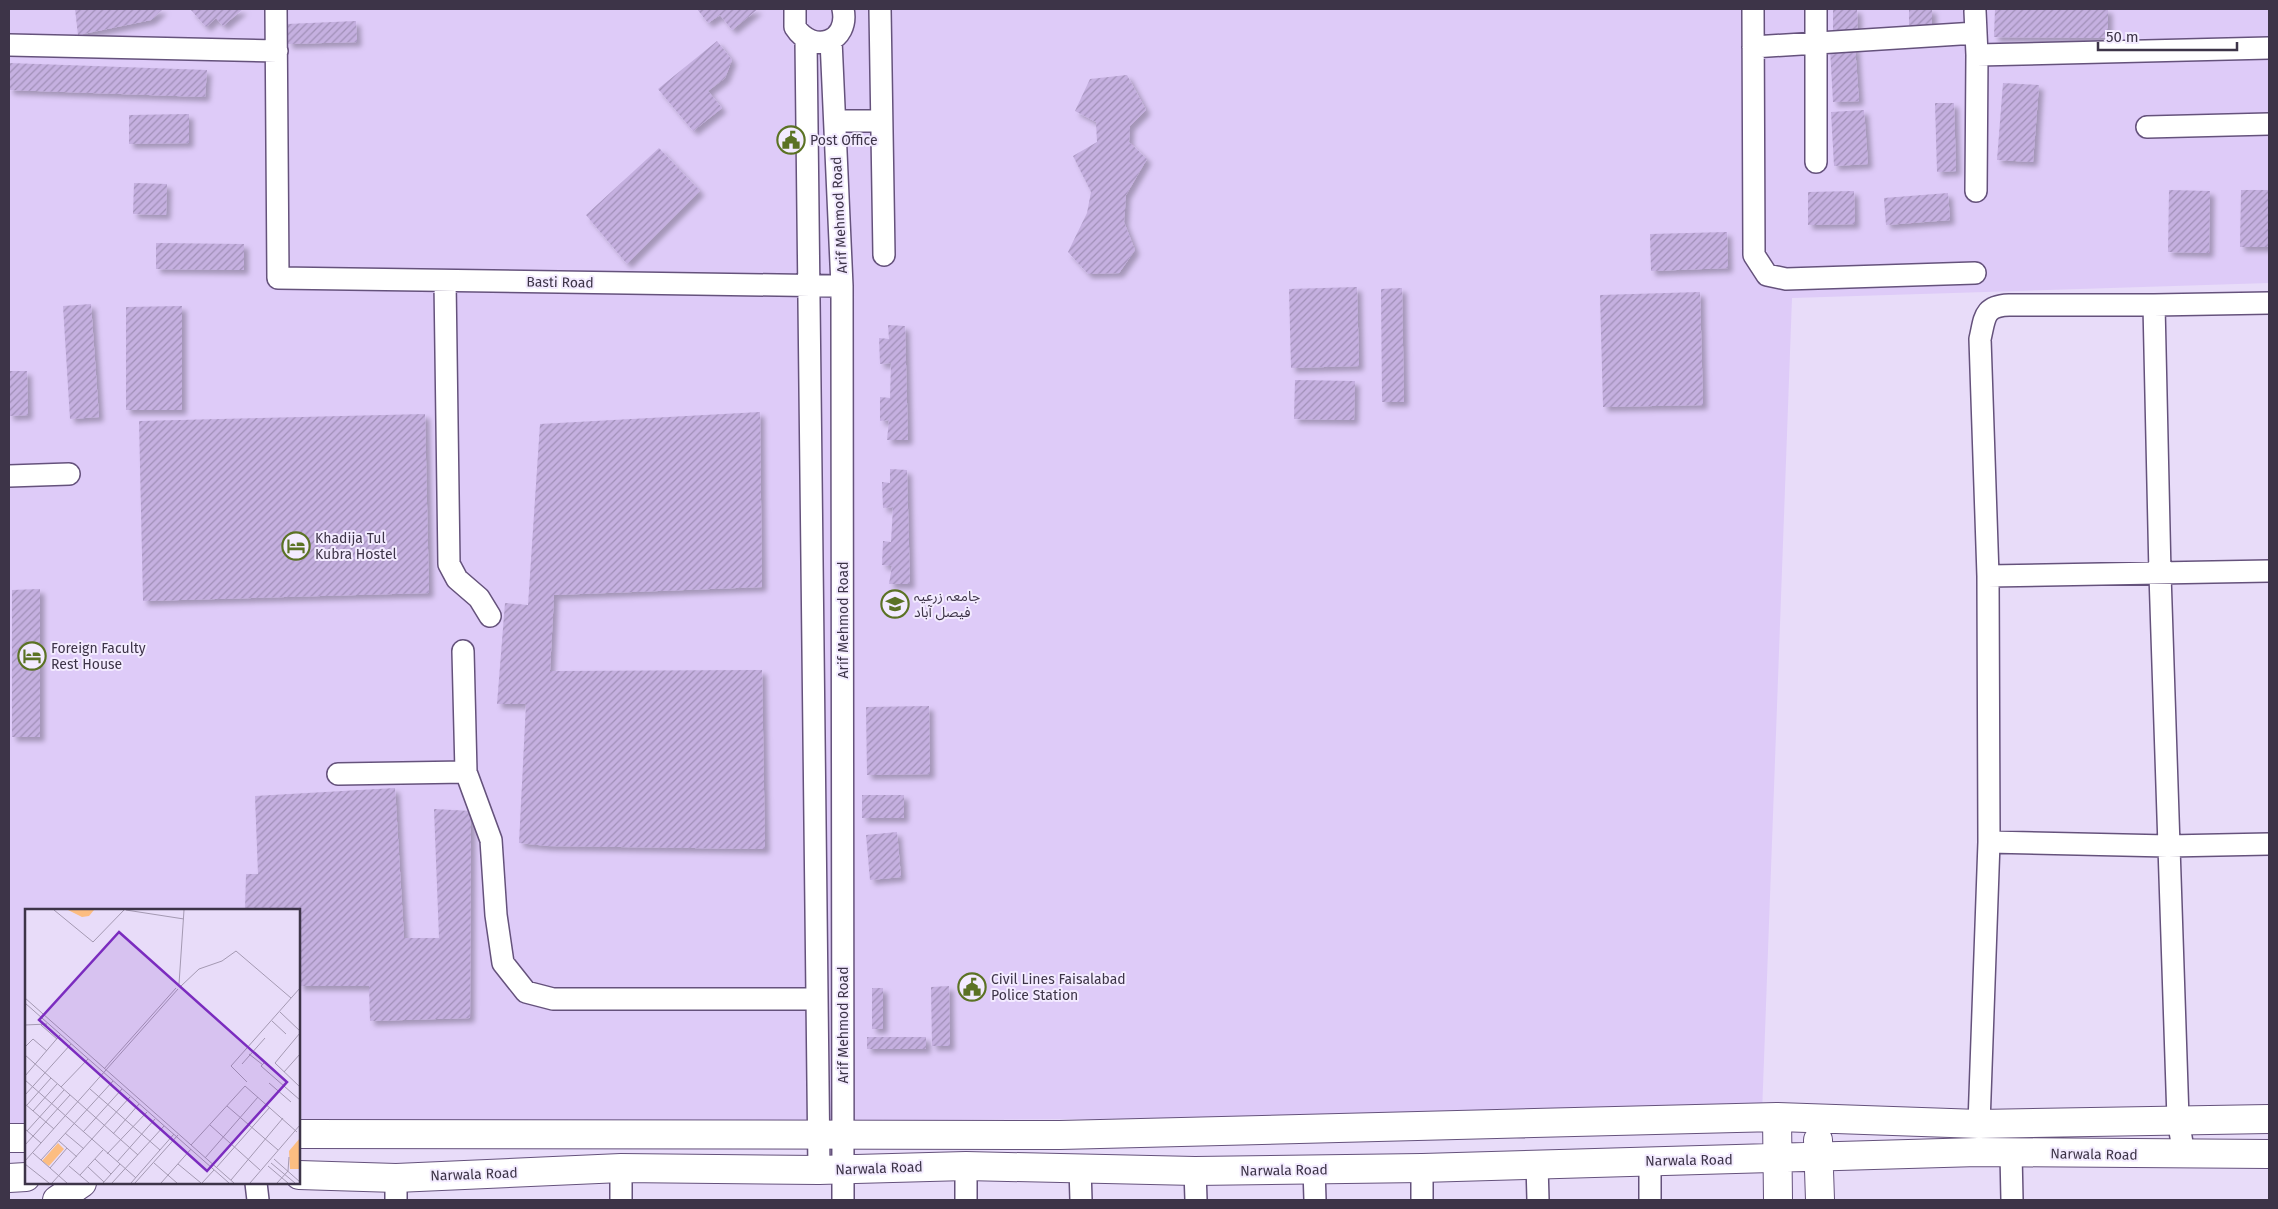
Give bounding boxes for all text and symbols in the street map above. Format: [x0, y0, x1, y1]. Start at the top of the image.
scale bar [2098, 20, 2237, 52]
text: 50 m [2106, 28, 2139, 46]
public building icon: Post Office [776, 125, 806, 155]
place label: Post Office [810, 132, 878, 149]
street label: Arif Mehmod Road [828, 156, 851, 274]
street label: Basti Road [526, 273, 594, 292]
place label: Khadija Tul Kubra Hostel [315, 530, 397, 563]
hotel icon: Khadija Tul Kubra Hostel [281, 531, 311, 561]
street label: Arif Mehmod Road [835, 561, 852, 679]
place label: جامعہ زرعیہ فیصل آباد [914, 588, 980, 621]
school or university icon: جامعہ زرعیہ فیصل آباد [880, 589, 910, 619]
place label: Foreign Faculty Rest House [51, 640, 146, 673]
hotel icon: Foreign Faculty Rest House [17, 641, 47, 671]
inset map [25, 909, 300, 1184]
street label: Arif Mehmod Road [835, 966, 852, 1084]
place label: Civil Lines Faisalabad Police Station [991, 971, 1126, 1004]
public building icon: Civil Lines Faisalabad Police Station [957, 972, 987, 1002]
street label: Narwala Road [2050, 1145, 2138, 1164]
street label: Narwala Road [1645, 1151, 1733, 1170]
street label: Narwala Road [835, 1158, 923, 1179]
street label: Narwala Road [1240, 1161, 1328, 1180]
street label: Narwala Road [430, 1164, 518, 1185]

